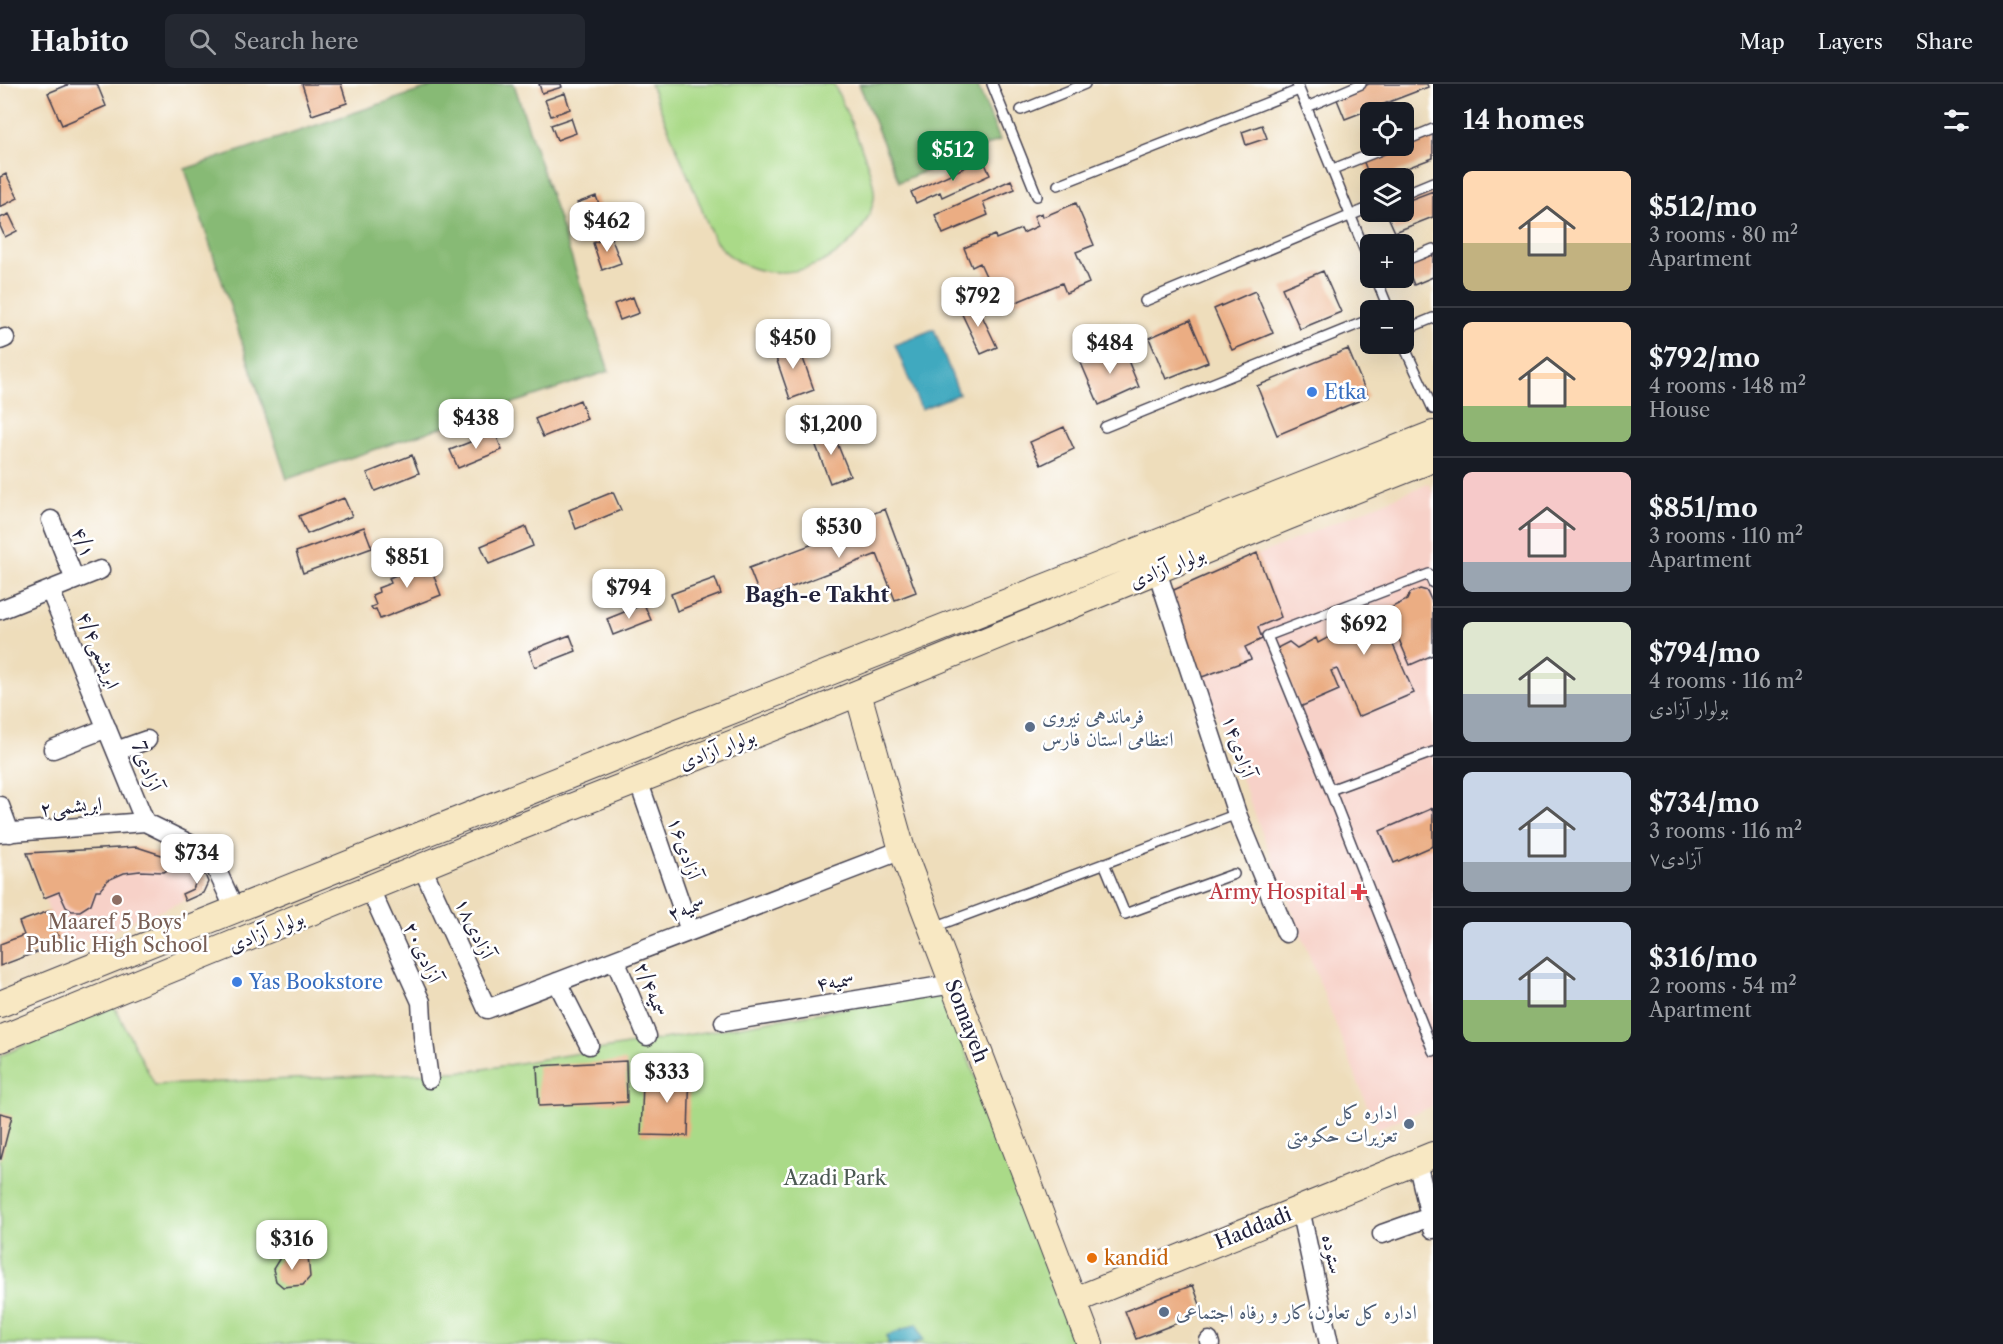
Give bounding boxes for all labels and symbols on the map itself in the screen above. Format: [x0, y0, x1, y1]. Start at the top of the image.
pin: $512 [917, 131, 989, 182]
pin: $462 [571, 202, 643, 253]
pin: $792 [942, 277, 1014, 328]
pin: $450 [757, 319, 829, 370]
pin: $484 [1074, 324, 1146, 375]
place label: Etka [1324, 380, 1367, 404]
marker: Etka [1305, 385, 1319, 399]
pin: $438 [440, 399, 512, 450]
pin: $1,200 [782, 405, 880, 456]
pin: $530 [803, 508, 875, 559]
street label: ۴/۱ [67, 523, 101, 561]
pin: $851 [371, 538, 443, 589]
street label: بولوار آزادی [1126, 541, 1209, 594]
pin: $794 [593, 569, 665, 620]
district label: Bagh-e Takht [745, 582, 890, 607]
pin: $692 [1328, 605, 1400, 656]
street label: ابریشمی۴/۴ [71, 608, 125, 693]
place label: فرماندهی نیروی انتظامی استان فارس [1042, 704, 1174, 751]
street label: آزادی۱۴ [1218, 712, 1261, 783]
marker: فرماندهی نیروی انتظامی استان فارس [1023, 720, 1037, 734]
street label: بولوار آزادی [675, 724, 759, 775]
street label: 7آزادی [126, 738, 169, 797]
street label: ابریشمی۲ [39, 791, 103, 823]
street label: آزادی۱۶ [663, 814, 708, 885]
pin: $734 [161, 834, 233, 885]
place label: Army Hospital [1208, 880, 1346, 904]
marker: Army Hospital [1350, 883, 1368, 901]
street label: ۲سمیه [664, 890, 708, 926]
marker: Maaref 5 Boys' Public High School [110, 893, 124, 907]
street label: آزادی۱۸ [451, 894, 501, 965]
street label: بولوار آزادی [225, 905, 308, 958]
place label: Maaref 5 Boys' Public High School [26, 910, 208, 957]
street label: آزادی۲۰ [399, 918, 448, 989]
street label: سمیه۲/۴ [630, 958, 674, 1020]
street label: سمیه۴ [814, 966, 856, 996]
place label: Yas Bookstore [248, 970, 383, 994]
marker: Yas Bookstore [230, 975, 244, 989]
street label: Somayeh [940, 976, 994, 1066]
pin: $333 [631, 1053, 703, 1104]
place label: اداره کل تعزیرات حکومتی [1287, 1100, 1397, 1150]
marker: اداره کل تعزیرات حکومتی [1402, 1117, 1416, 1131]
park label: Azadi Park [783, 1166, 888, 1190]
street label: Haddadi [1211, 1202, 1295, 1254]
pin: $316 [256, 1220, 328, 1271]
street label: ستوده [1316, 1232, 1349, 1276]
place label: kandid [1104, 1246, 1169, 1270]
marker: kandid [1085, 1251, 1099, 1265]
place label: اداره کل تعاون،کار و رفاه اجتماعی [1176, 1300, 1417, 1326]
marker: اداره کل تعاون،کار و رفاه اجتماعی [1157, 1305, 1171, 1319]

